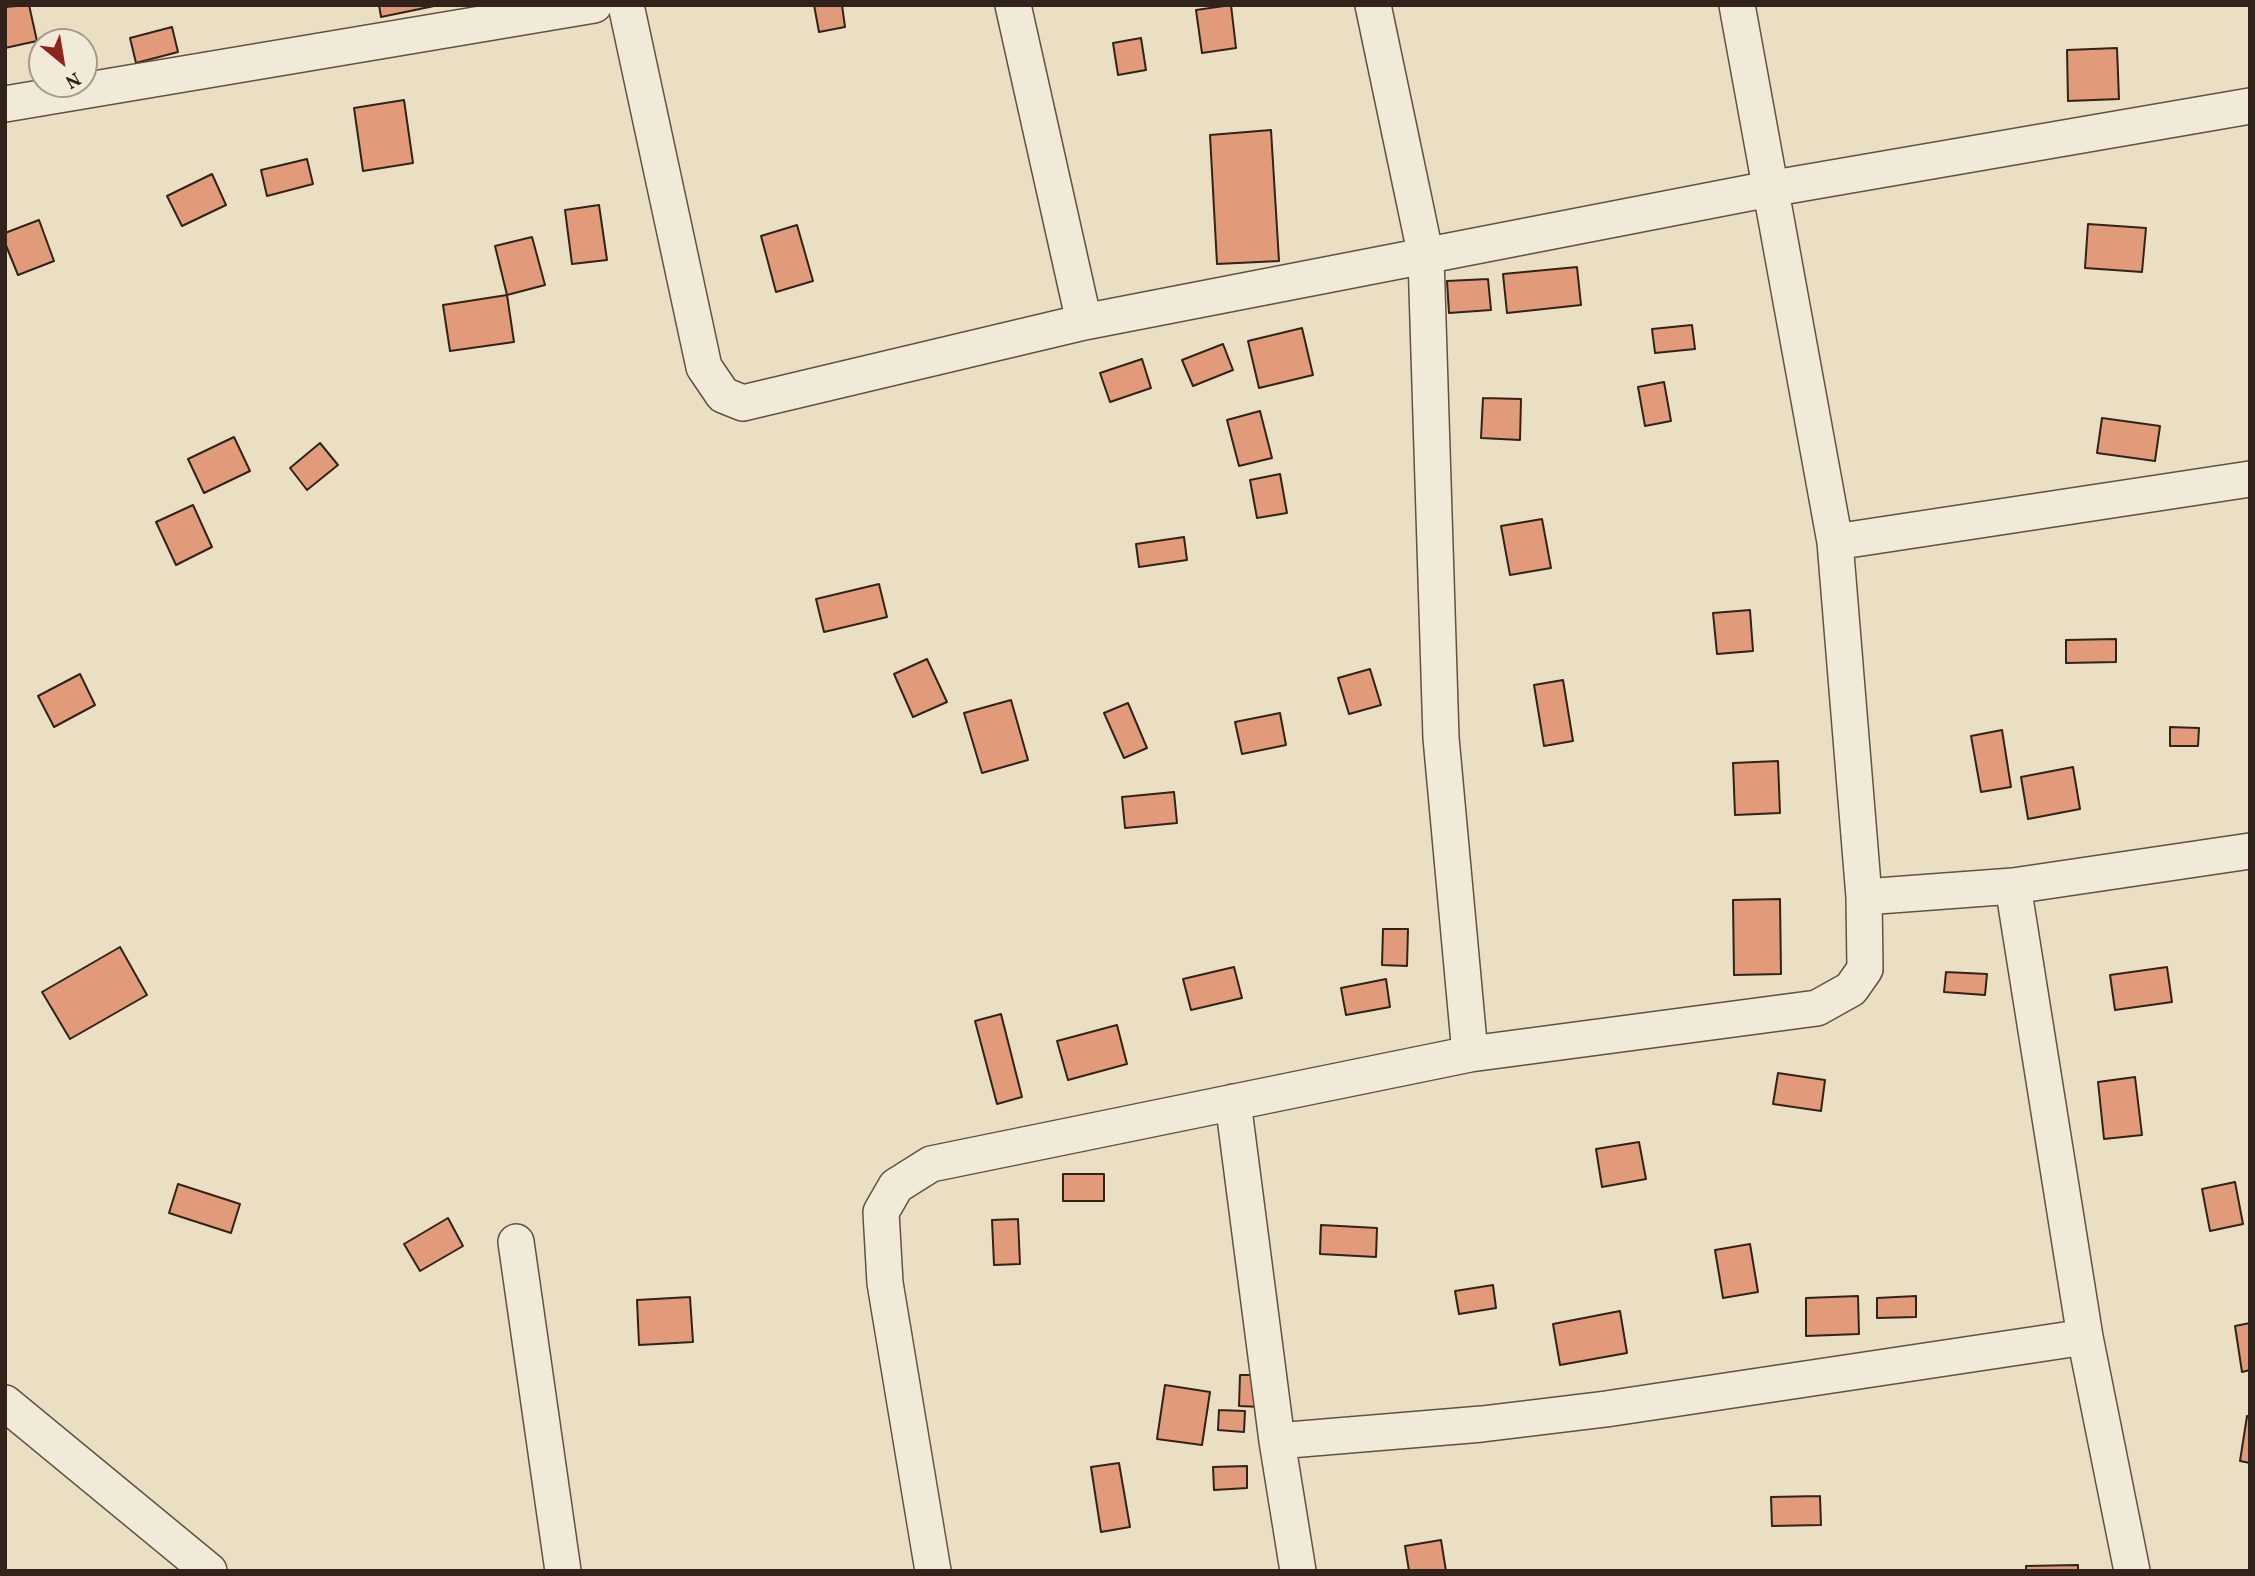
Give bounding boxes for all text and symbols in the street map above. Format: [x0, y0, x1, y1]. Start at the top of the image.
north arrow [28, 28, 98, 98]
text: N [60, 65, 85, 94]

